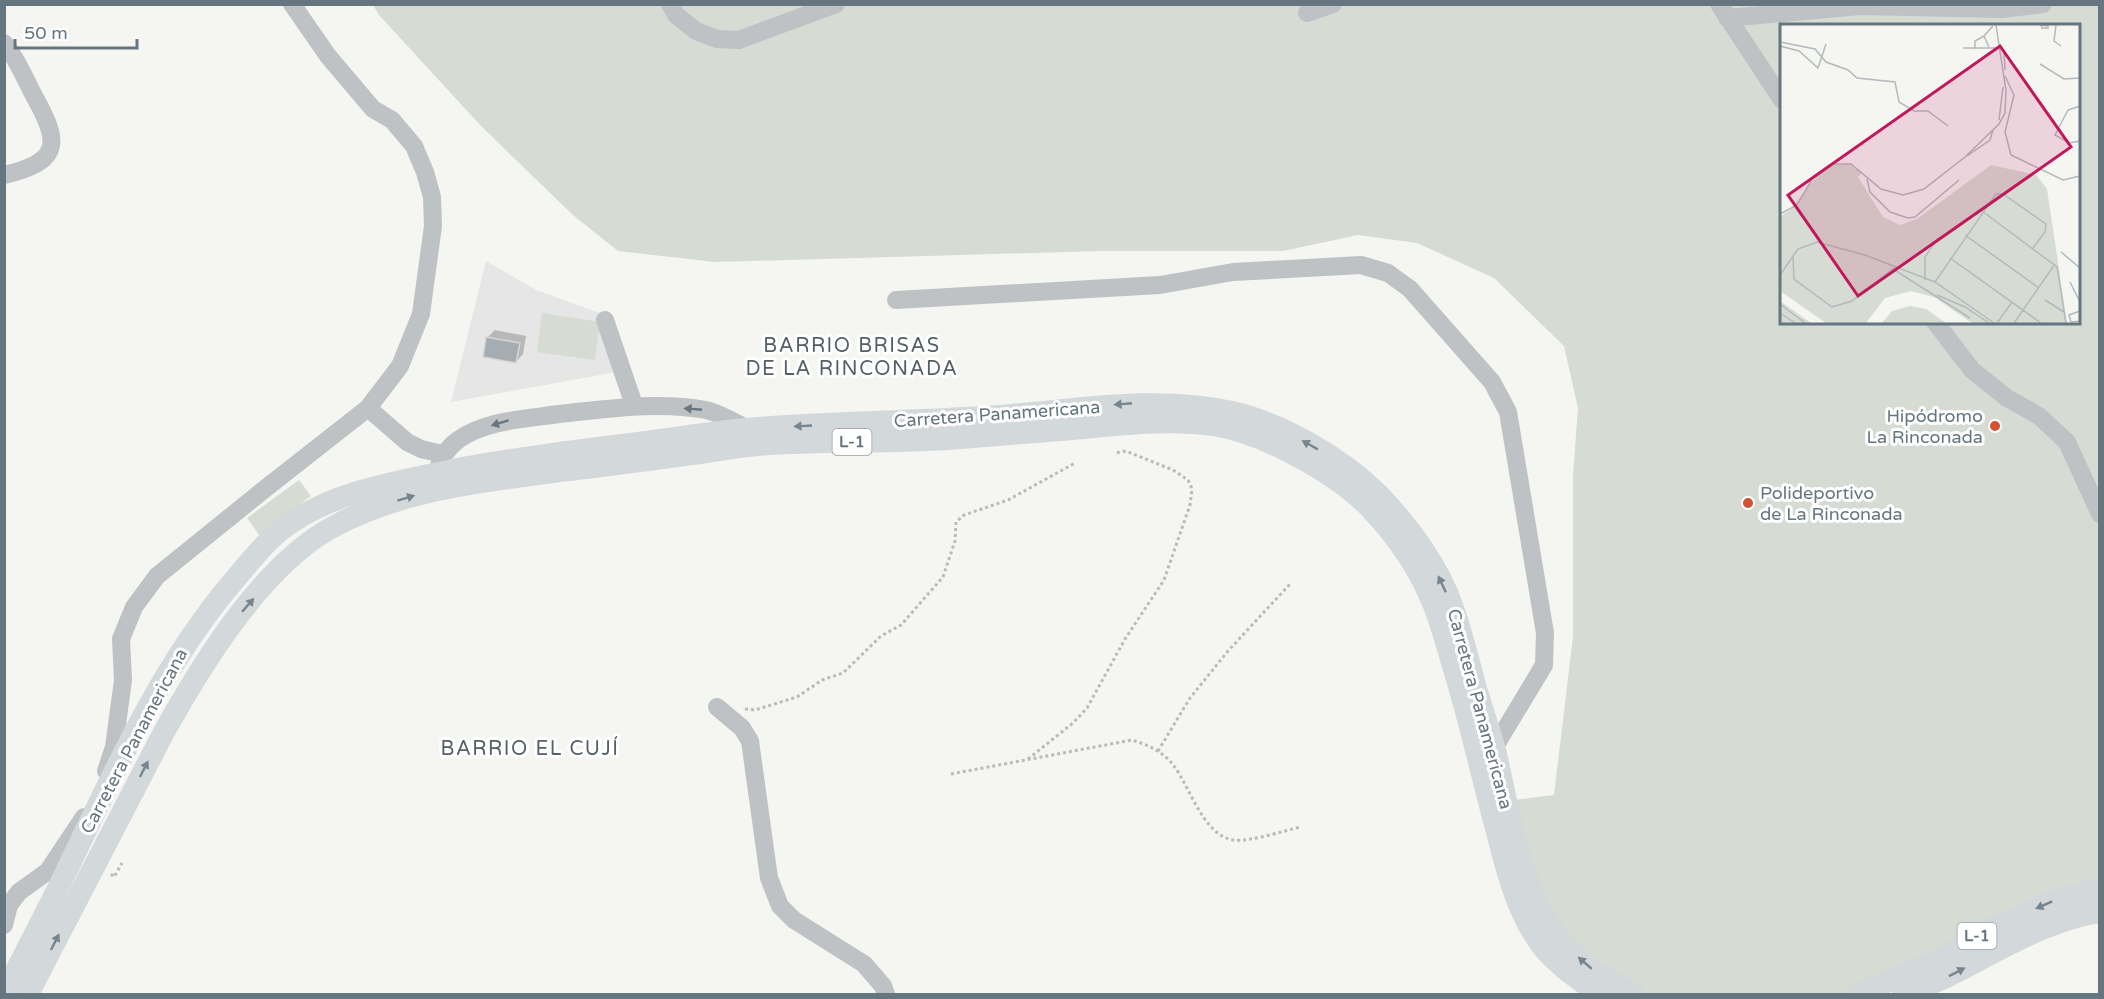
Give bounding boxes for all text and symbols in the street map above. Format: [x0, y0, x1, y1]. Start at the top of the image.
scale bar [15, 12, 136, 50]
text: 50 m [24, 22, 68, 44]
inset map [1780, 24, 2080, 324]
district label: BARRIO BRISAS DE LA RINCONADA [745, 334, 959, 381]
street label: Carretera Panamericana [893, 396, 1101, 432]
one-way arrow [1114, 399, 1133, 409]
one-way arrow [684, 404, 703, 414]
place label: Hipódromo La Rinconada [1867, 405, 1983, 448]
one-way arrow [491, 419, 509, 428]
marker: Hipódromo La Rinconada [1988, 419, 2002, 433]
one-way arrow [794, 422, 813, 431]
road number: L-1 [832, 429, 872, 455]
one-way arrow [1301, 440, 1318, 450]
place label: Polideportivo de La Rinconada [1760, 482, 1903, 525]
one-way arrow [397, 493, 415, 503]
marker: Polideportivo de La Rinconada [1741, 496, 1755, 510]
one-way arrow [1438, 575, 1447, 592]
one-way arrow [241, 598, 254, 613]
street label: Carretera Panamericana [1443, 606, 1517, 812]
street label: Carretera Panamericana [76, 645, 192, 837]
district label: BARRIO EL CUJÍ [441, 736, 619, 761]
one-way arrow [139, 761, 149, 778]
one-way arrow [2035, 900, 2052, 909]
road number: L-1 [1958, 923, 1996, 949]
one-way arrow [50, 934, 59, 951]
one-way arrow [1578, 957, 1593, 970]
one-way arrow [1949, 967, 1966, 977]

